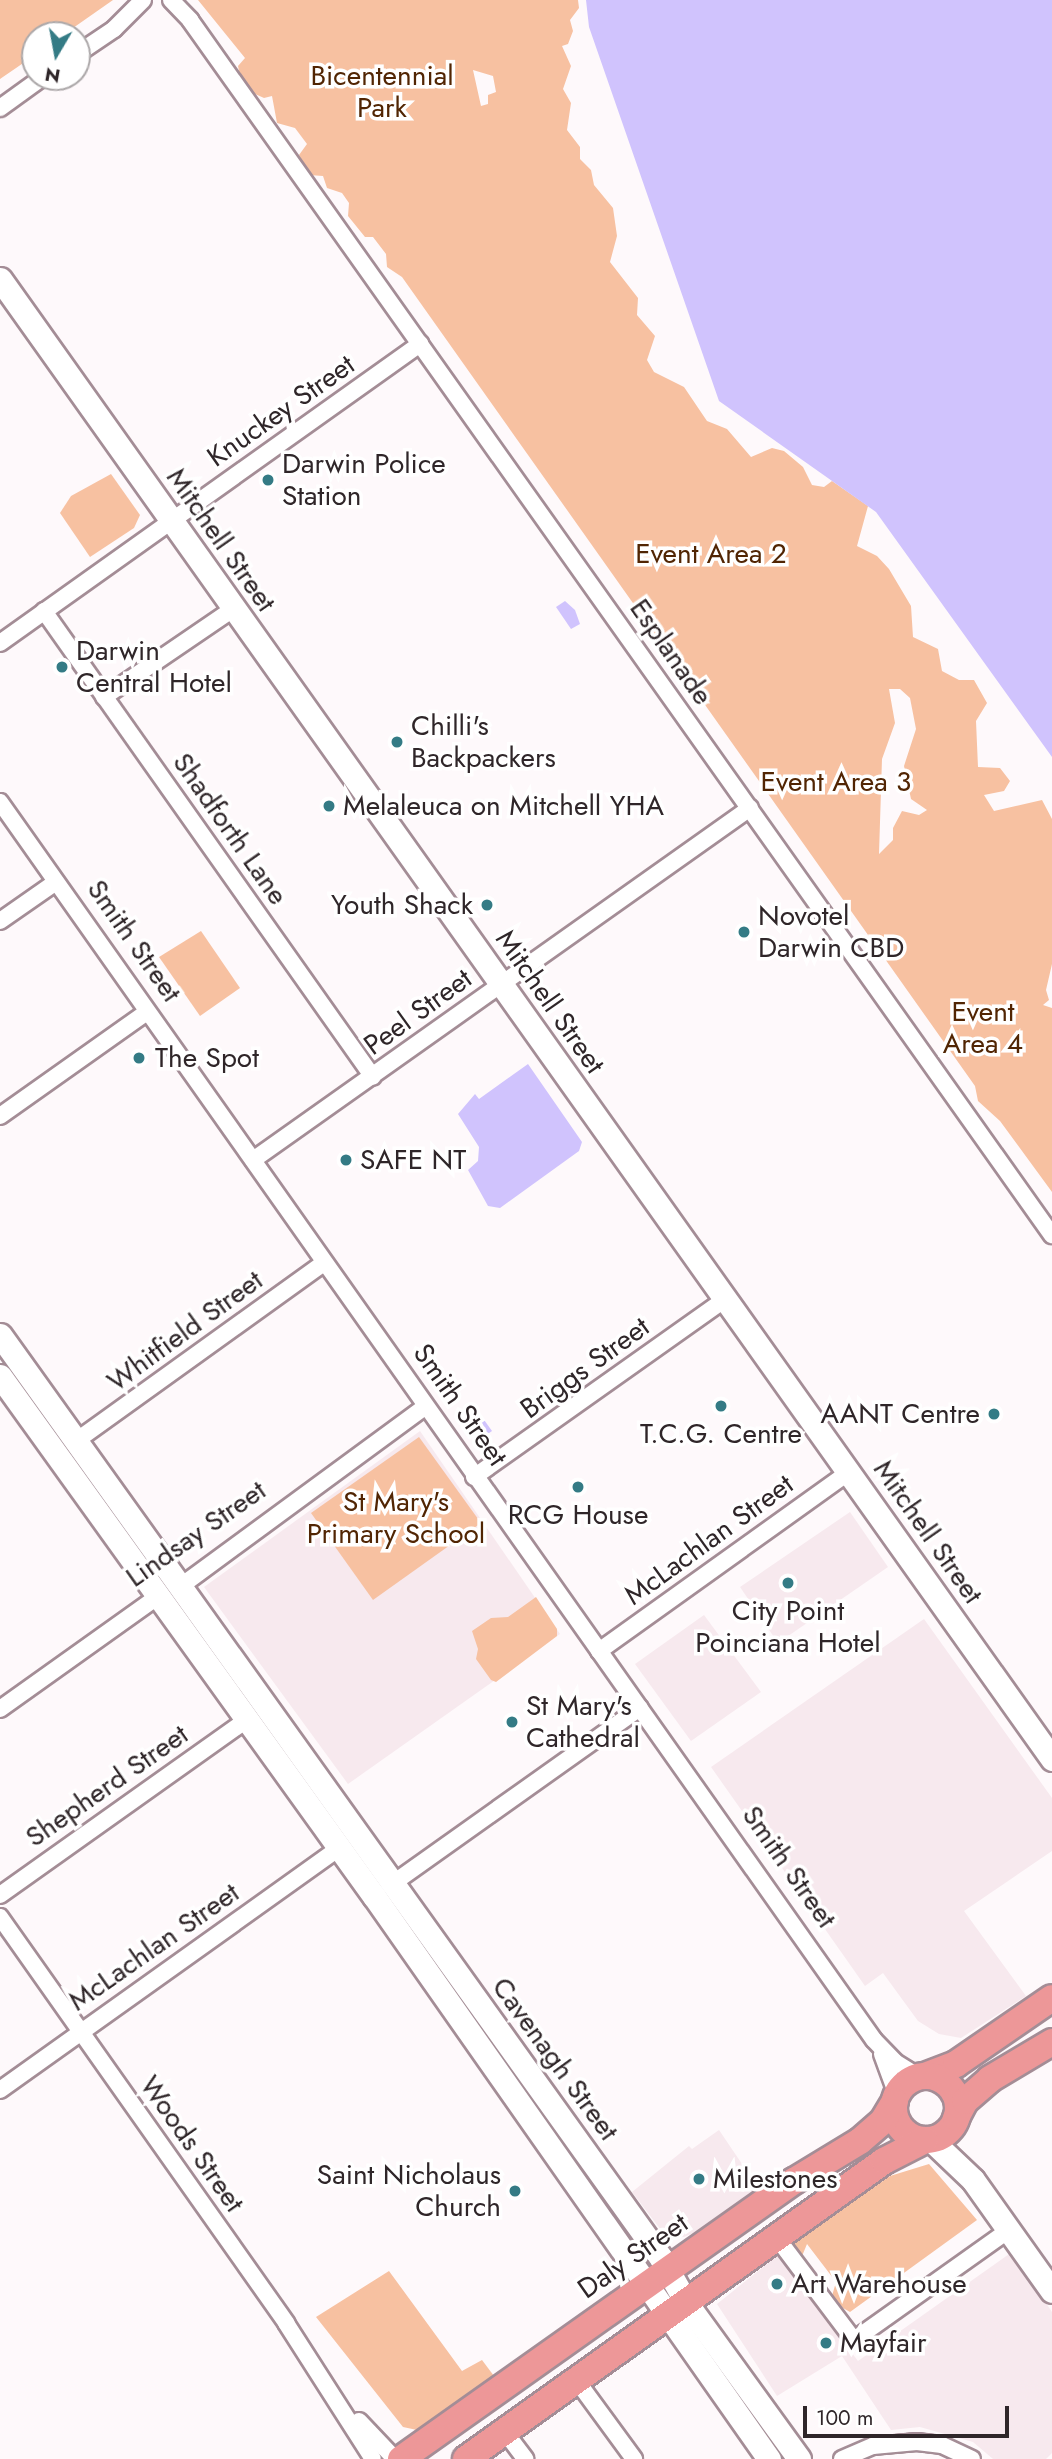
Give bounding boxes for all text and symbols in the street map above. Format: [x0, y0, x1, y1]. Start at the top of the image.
north arrow [21, 21, 91, 91]
park label: Bicentennial Park [310, 59, 454, 125]
text: N [43, 61, 62, 90]
street label: Knuckey Street [201, 348, 361, 474]
place label: Darwin Police Station [282, 447, 446, 513]
street label: Mitchell Street [159, 462, 283, 618]
marker: Darwin Police Station [260, 472, 276, 488]
park label: Event Area 2 [635, 537, 787, 571]
street label: Esplanade [623, 593, 719, 711]
place label: Darwin Central Hotel [76, 634, 232, 700]
marker: Darwin Central Hotel [54, 659, 70, 675]
place label: Chilli's Backpackers [411, 709, 556, 775]
marker: Chilli's Backpackers [389, 734, 405, 750]
street label: Shadforth Lane [165, 747, 295, 911]
park label: Event Area 3 [761, 765, 911, 799]
place label: Melaleuca on Mitchell YHA [343, 789, 664, 823]
marker: Melaleuca on Mitchell YHA [321, 798, 337, 814]
street label: Smith Street [80, 874, 188, 1008]
place label: Youth Shack [331, 888, 473, 922]
marker: Youth Shack [479, 897, 495, 913]
place label: Novotel Darwin CBD [758, 899, 904, 965]
street label: Mitchell Street [488, 924, 612, 1080]
marker: Novotel Darwin CBD [736, 924, 752, 940]
street label: Peel Street [358, 962, 478, 1062]
park label: Event Area 4 [943, 995, 1023, 1061]
place label: The Spot [155, 1041, 259, 1075]
marker: The Spot [129, 1048, 149, 1068]
place label: SAFE NT [360, 1143, 466, 1177]
marker: SAFE NT [338, 1152, 354, 1168]
street label: Whitfield Street [101, 1263, 269, 1399]
street label: Briggs Street [514, 1310, 656, 1426]
street label: Smith Street [406, 1338, 514, 1472]
place label: AANT Centre [820, 1397, 980, 1431]
marker: T.C.G. Centre [713, 1398, 729, 1414]
marker: AANT Centre [986, 1406, 1002, 1422]
place label: T.C.G. Centre [640, 1417, 802, 1451]
street label: Mitchell Street [866, 1454, 990, 1610]
street label: McLachlan Street [618, 1468, 800, 1612]
street label: Lindsay Street [120, 1474, 272, 1594]
marker: RCG House [570, 1479, 586, 1495]
park label: St Mary's Primary School [307, 1485, 485, 1551]
place label: RCG House [508, 1498, 648, 1532]
marker: City Point Poinciana Hotel [780, 1575, 796, 1591]
place label: City Point Poinciana Hotel [695, 1594, 881, 1660]
place label: St Mary's Cathedral [526, 1689, 640, 1755]
marker: St Mary's Cathedral [504, 1714, 520, 1730]
street label: Shepherd Street [19, 1718, 195, 1854]
street label: Smith Street [735, 1800, 843, 1934]
street label: McLachlan Street [62, 1876, 246, 2018]
street label: Cavenagh Street [485, 1971, 625, 2147]
street label: Woods Street [133, 2069, 251, 2219]
place label: Saint Nicholaus Church [317, 2158, 501, 2224]
place label: Milestones [713, 2162, 838, 2196]
marker: Milestones [691, 2171, 707, 2187]
marker: Saint Nicholaus Church [507, 2183, 523, 2199]
street label: Daly Street [572, 2206, 694, 2306]
place label: Art Warehouse [791, 2267, 967, 2301]
marker: Art Warehouse [769, 2276, 785, 2292]
place label: Mayfair [840, 2326, 927, 2360]
marker: Mayfair [818, 2335, 834, 2351]
scale bar [807, 2392, 1014, 2436]
text: 100 m [816, 2403, 873, 2433]

